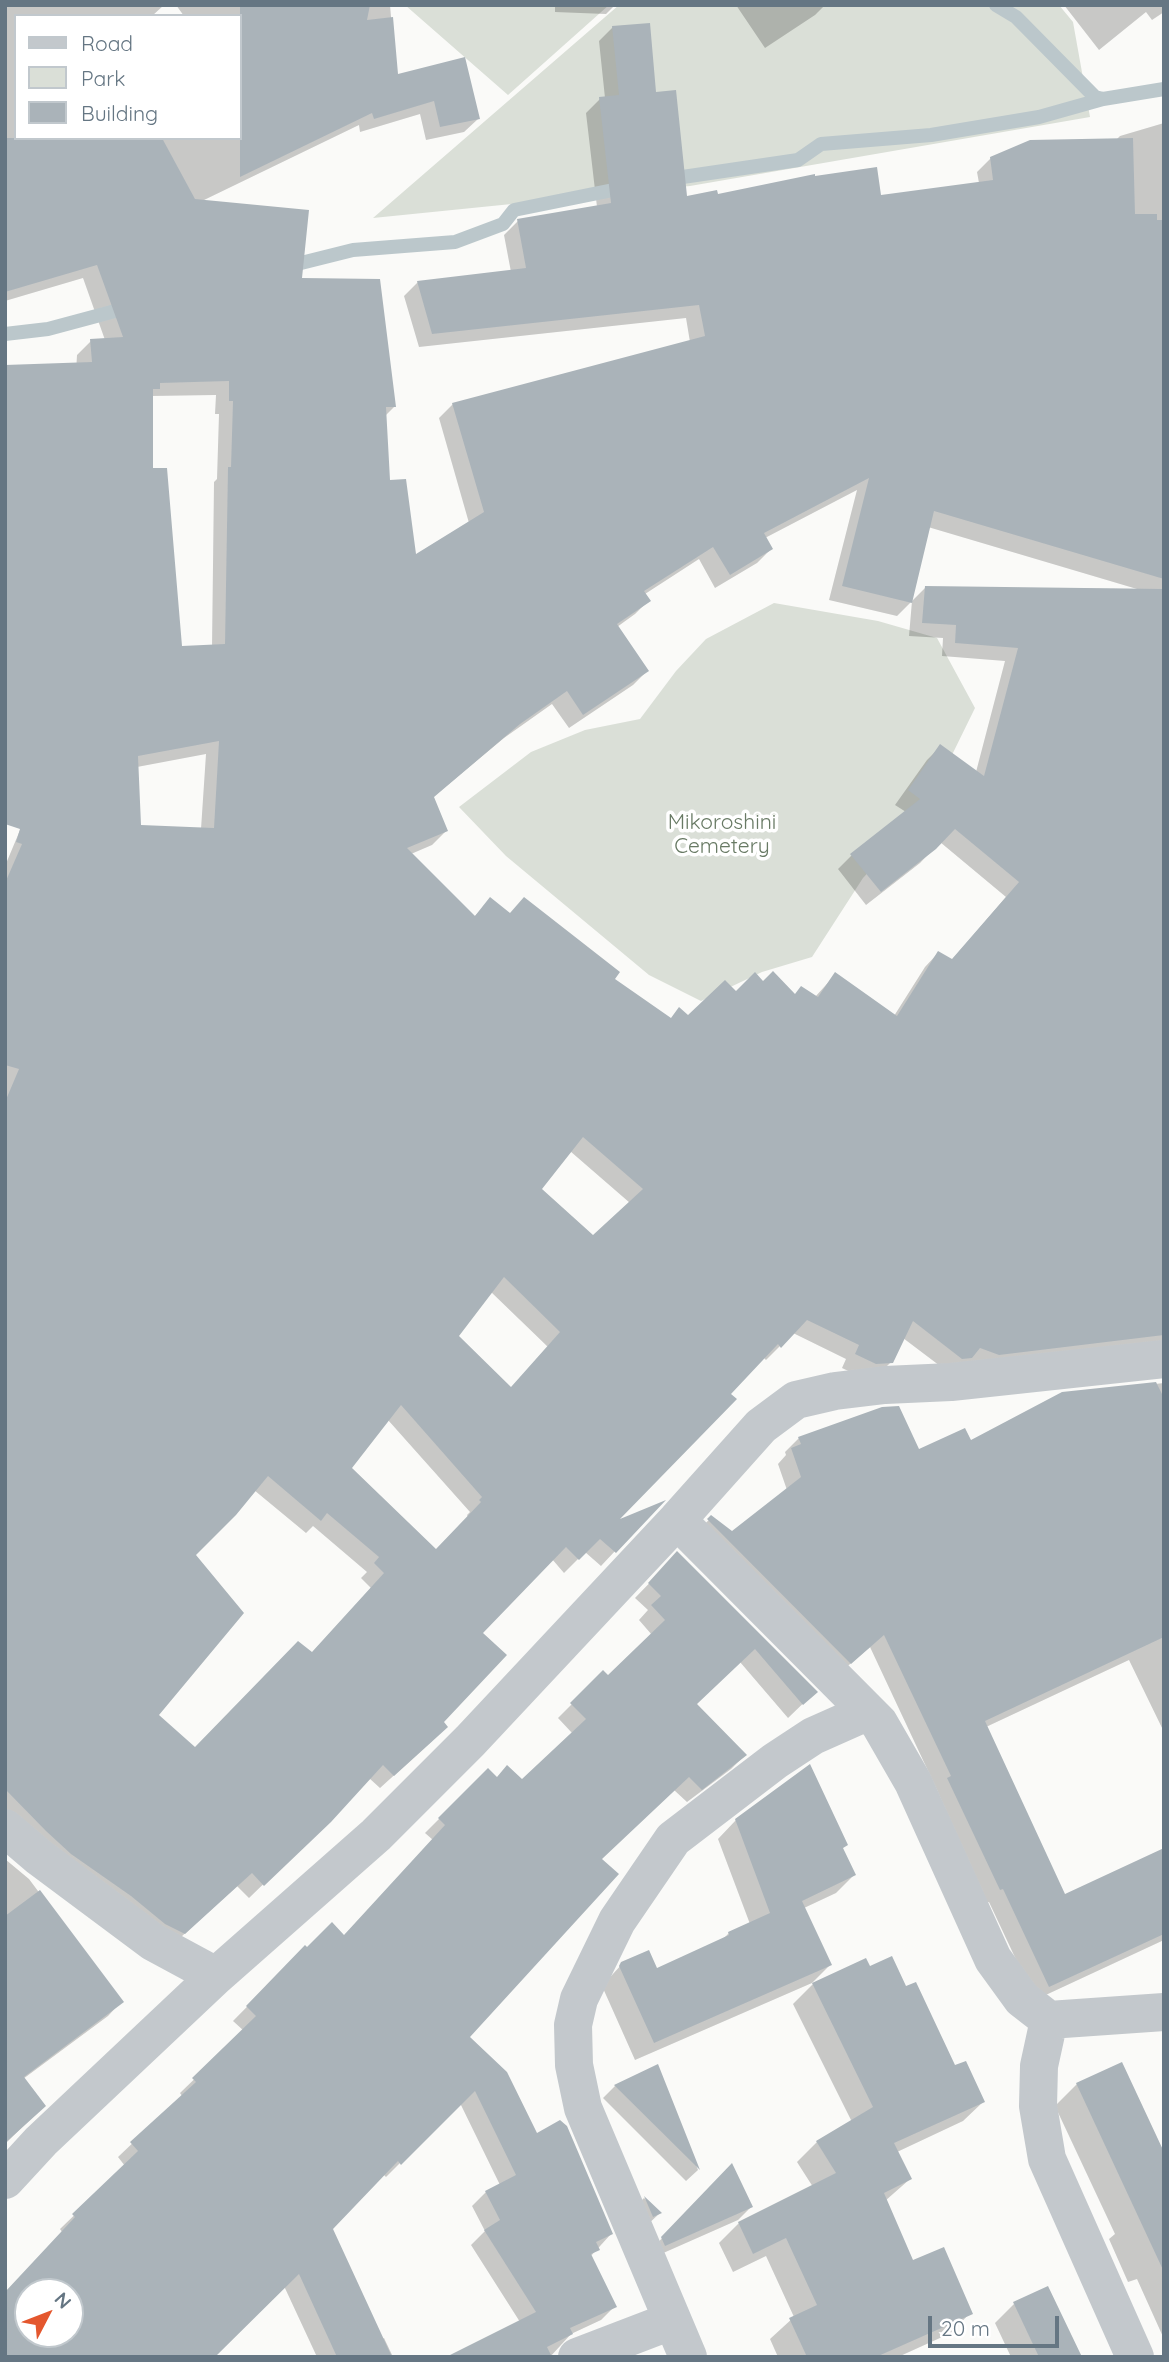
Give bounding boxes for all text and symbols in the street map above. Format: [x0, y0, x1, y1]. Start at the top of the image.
legend [14, 14, 242, 140]
text: Road [81, 30, 133, 56]
text: Park [81, 65, 125, 91]
text: Building [81, 100, 158, 126]
park label: Mikoroshini Cemetery [668, 810, 776, 860]
north arrow [14, 2278, 84, 2348]
text: N [50, 2287, 77, 2314]
scale bar [931, 2302, 1062, 2346]
text: 20 m [941, 2315, 990, 2341]

